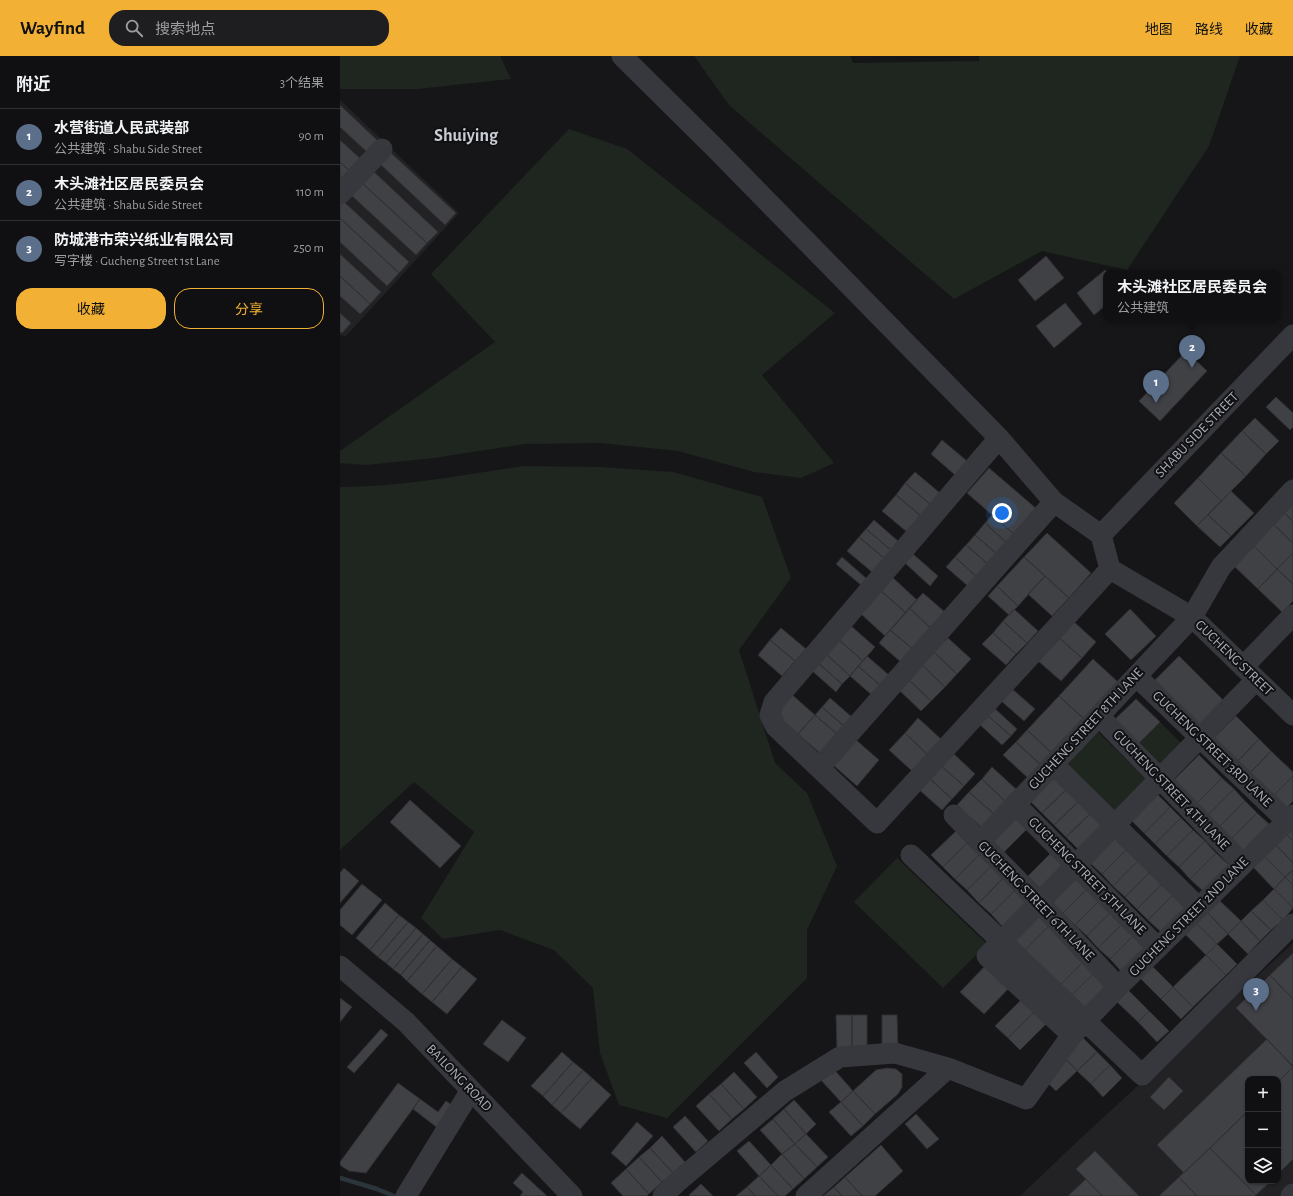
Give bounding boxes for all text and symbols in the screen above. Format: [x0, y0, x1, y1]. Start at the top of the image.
search box [109, 10, 389, 46]
icon: search [123, 17, 145, 39]
text: Wayfind [20, 19, 85, 38]
text: 搜索地点 [155, 22, 215, 37]
text: 地图 [1145, 23, 1173, 37]
text: 路线 [1195, 23, 1223, 37]
text: 收藏 [1245, 23, 1273, 37]
text: 附近 [16, 76, 50, 93]
text: 3个结果 [280, 77, 324, 90]
text: 水营街道人民武装部 [54, 121, 189, 136]
district label: Shuiying [434, 127, 499, 145]
text: 1 [27, 130, 31, 143]
text: 90 m [298, 130, 324, 143]
text: 公共建筑 · Shabu Side Street [54, 143, 202, 156]
text: 木头滩社区居民委员会 [54, 177, 204, 192]
text: 2 [26, 186, 32, 199]
text: 110 m [296, 186, 324, 199]
text: 公共建筑 · Shabu Side Street [54, 199, 202, 212]
text: 防城港市荣兴纸业有限公司 [54, 233, 234, 248]
text: 3 [26, 242, 32, 255]
text: 250 m [293, 242, 324, 255]
text: 写字楼 · Gucheng Street 1st Lane [54, 255, 220, 268]
popup [1103, 270, 1281, 322]
text: 木头滩社区居民委员会 [1117, 280, 1267, 295]
button: 收藏 [16, 288, 166, 329]
button: 分享 [174, 288, 324, 329]
text: 公共建筑 [1117, 302, 1169, 315]
pin: 2 [1179, 335, 1205, 368]
pin: 1 [1143, 370, 1169, 403]
street label: SHABU SIDE STREET [1153, 390, 1241, 480]
your location [992, 503, 1012, 523]
street label: GUCHENG STREET [1192, 617, 1276, 699]
street label: GUCHENG STREET 8TH LANE [1026, 666, 1146, 792]
street label: GUCHENG STREET 3RD LANE [1150, 689, 1274, 810]
street label: GUCHENG STREET 4TH LANE [1110, 728, 1232, 853]
street label: GUCHENG STREET 5TH LANE [1026, 815, 1148, 937]
street label: GUCHENG STREET 6TH LANE [975, 839, 1097, 964]
street label: GUCHENG STREET 2ND LANE [1127, 855, 1251, 979]
pin: 3 [1243, 978, 1269, 1011]
street label: BAILONG ROAD [424, 1042, 494, 1114]
map controls [1245, 1076, 1281, 1184]
button: + [1245, 1076, 1281, 1112]
button: − [1245, 1112, 1281, 1148]
button: layers [1245, 1148, 1281, 1184]

